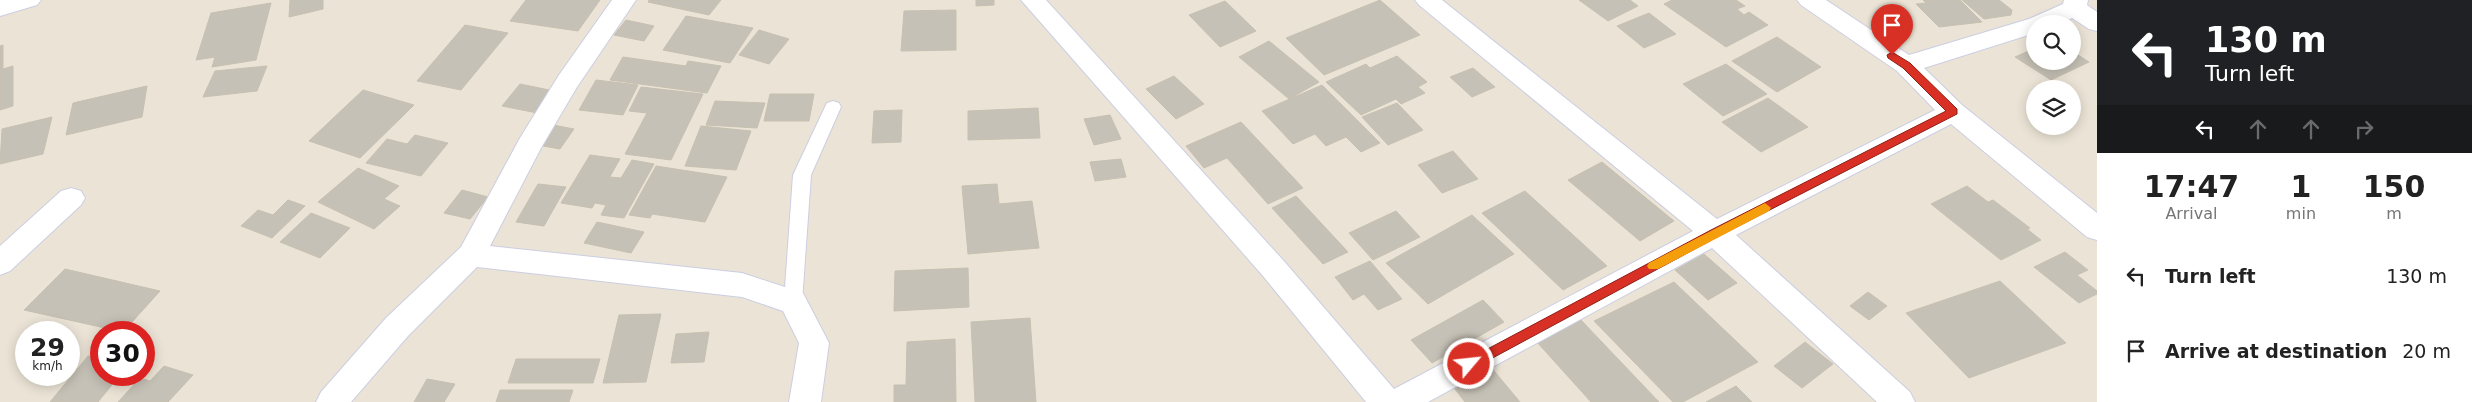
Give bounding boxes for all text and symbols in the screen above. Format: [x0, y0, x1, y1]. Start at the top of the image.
pin [1871, 4, 1913, 55]
icon: arrive [1878, 11, 1906, 39]
map controls [2026, 15, 2081, 135]
button: search [2026, 15, 2081, 70]
icon: left [2122, 20, 2187, 85]
text: 130 m [2205, 20, 2327, 60]
text: Turn left [2205, 61, 2294, 86]
button: layers [2026, 80, 2081, 135]
icon: left [2191, 115, 2219, 143]
icon: ahead [2244, 115, 2272, 143]
icon: ahead [2297, 115, 2325, 143]
icon: right [2350, 115, 2378, 143]
text: 17:47 [2144, 169, 2239, 204]
text: 1 [2290, 169, 2311, 204]
text: 150 [2363, 169, 2425, 204]
text: Arrival [2165, 204, 2217, 223]
text: min [2286, 204, 2316, 223]
text: m [2386, 204, 2402, 223]
icon: left [2122, 262, 2150, 290]
text: Turn left [2165, 265, 2256, 287]
text: 130 m [2386, 265, 2447, 287]
speed limit sign: 30 [90, 321, 155, 386]
text: 29 [30, 333, 65, 362]
position arrow [1442, 337, 1494, 389]
icon: arrive [2122, 337, 2150, 365]
text: Arrive at destination [2165, 340, 2387, 362]
text: 20 m [2402, 340, 2451, 362]
text: km/h [32, 359, 63, 373]

